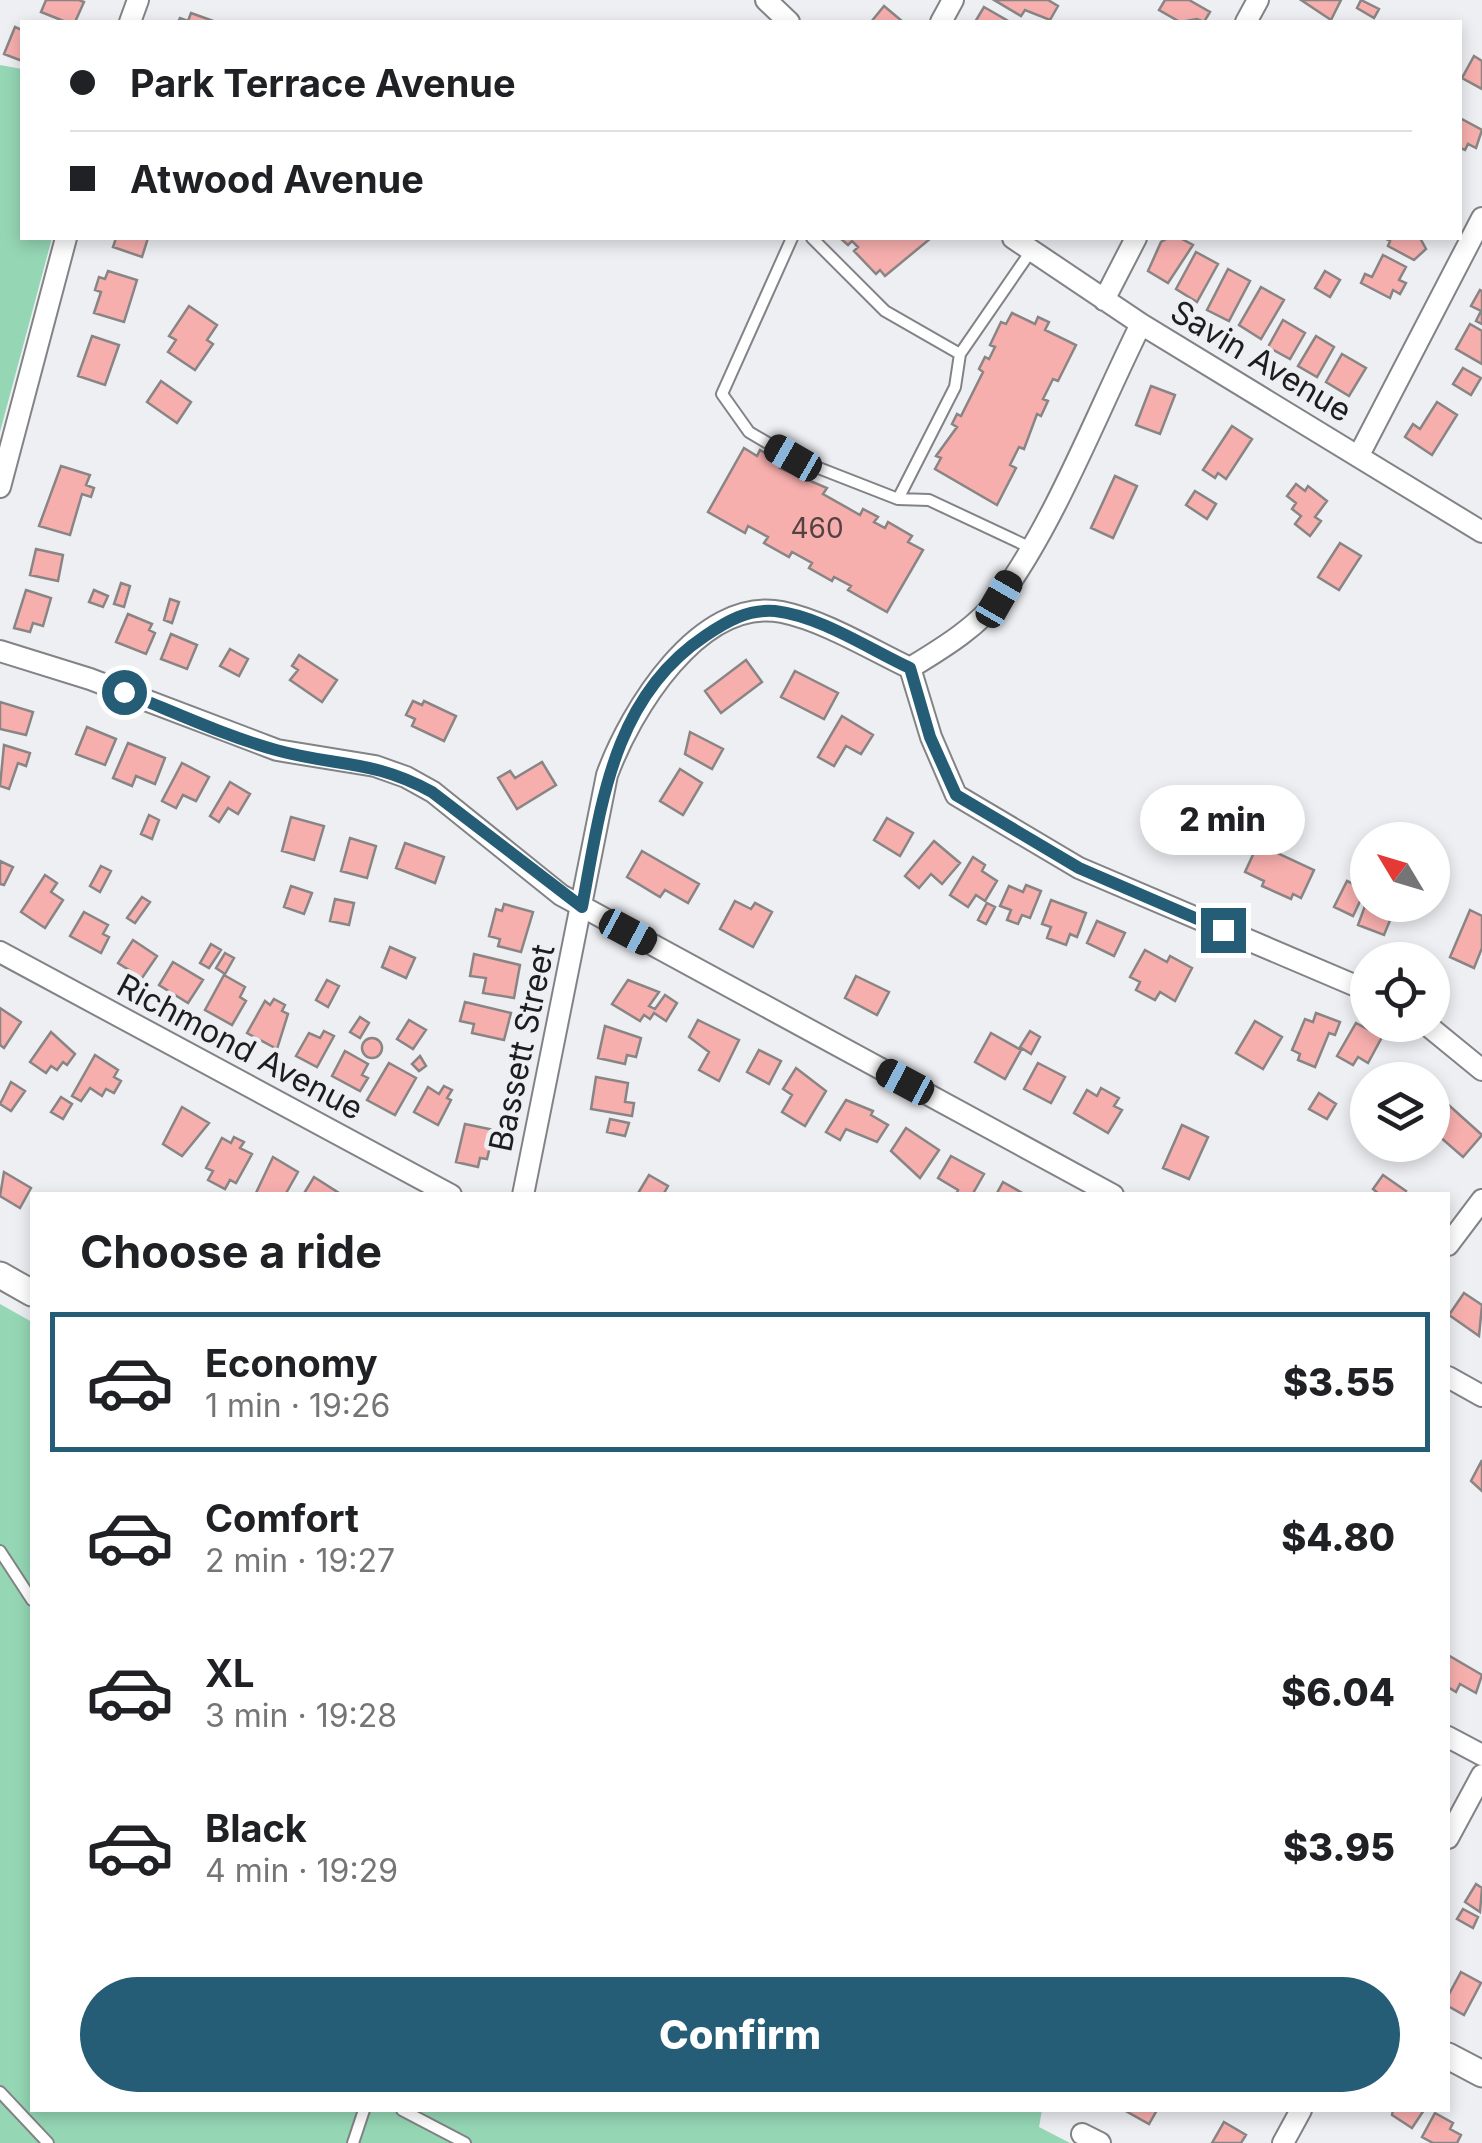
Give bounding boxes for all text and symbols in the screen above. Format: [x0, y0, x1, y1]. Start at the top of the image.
text: Park Terrace Avenue [130, 60, 516, 106]
text: Atwood Avenue [130, 156, 424, 202]
street label: Savin Avenue [1164, 291, 1359, 430]
car [760, 430, 826, 486]
house number: 460 [790, 511, 844, 545]
car [971, 566, 1027, 632]
route start [102, 670, 147, 715]
callout: 2 min [1140, 785, 1306, 855]
text: 2 min [1179, 800, 1266, 839]
north arrow [1350, 822, 1450, 922]
map controls [1350, 822, 1450, 1162]
car [594, 905, 662, 959]
route end [1201, 908, 1246, 953]
street label: Bassett Street [481, 941, 562, 1155]
button: locate [1350, 942, 1450, 1042]
street label: Richmond Avenue [111, 965, 370, 1128]
car [871, 1055, 939, 1109]
button: layers [1350, 1062, 1450, 1162]
text: Choose a ride [80, 1224, 382, 1279]
icon: car [85, 1337, 175, 1427]
text: Economy [205, 1340, 378, 1386]
text: $3.55 [1283, 1359, 1395, 1405]
text: 1 min · 19:26 [205, 1386, 390, 1425]
icon: car [85, 1492, 175, 1582]
text: Comfort [205, 1495, 359, 1541]
text: $4.80 [1281, 1514, 1395, 1560]
text: 2 min · 19:27 [205, 1541, 395, 1580]
icon: car [85, 1647, 175, 1737]
text: XL [205, 1650, 255, 1696]
text: $6.04 [1281, 1669, 1395, 1715]
text: 3 min · 19:28 [205, 1696, 397, 1735]
icon: car [85, 1802, 175, 1892]
text: Black [205, 1805, 307, 1851]
text: $3.95 [1283, 1824, 1395, 1870]
text: 4 min · 19:29 [205, 1851, 398, 1890]
button: Confirm [80, 1977, 1400, 2092]

